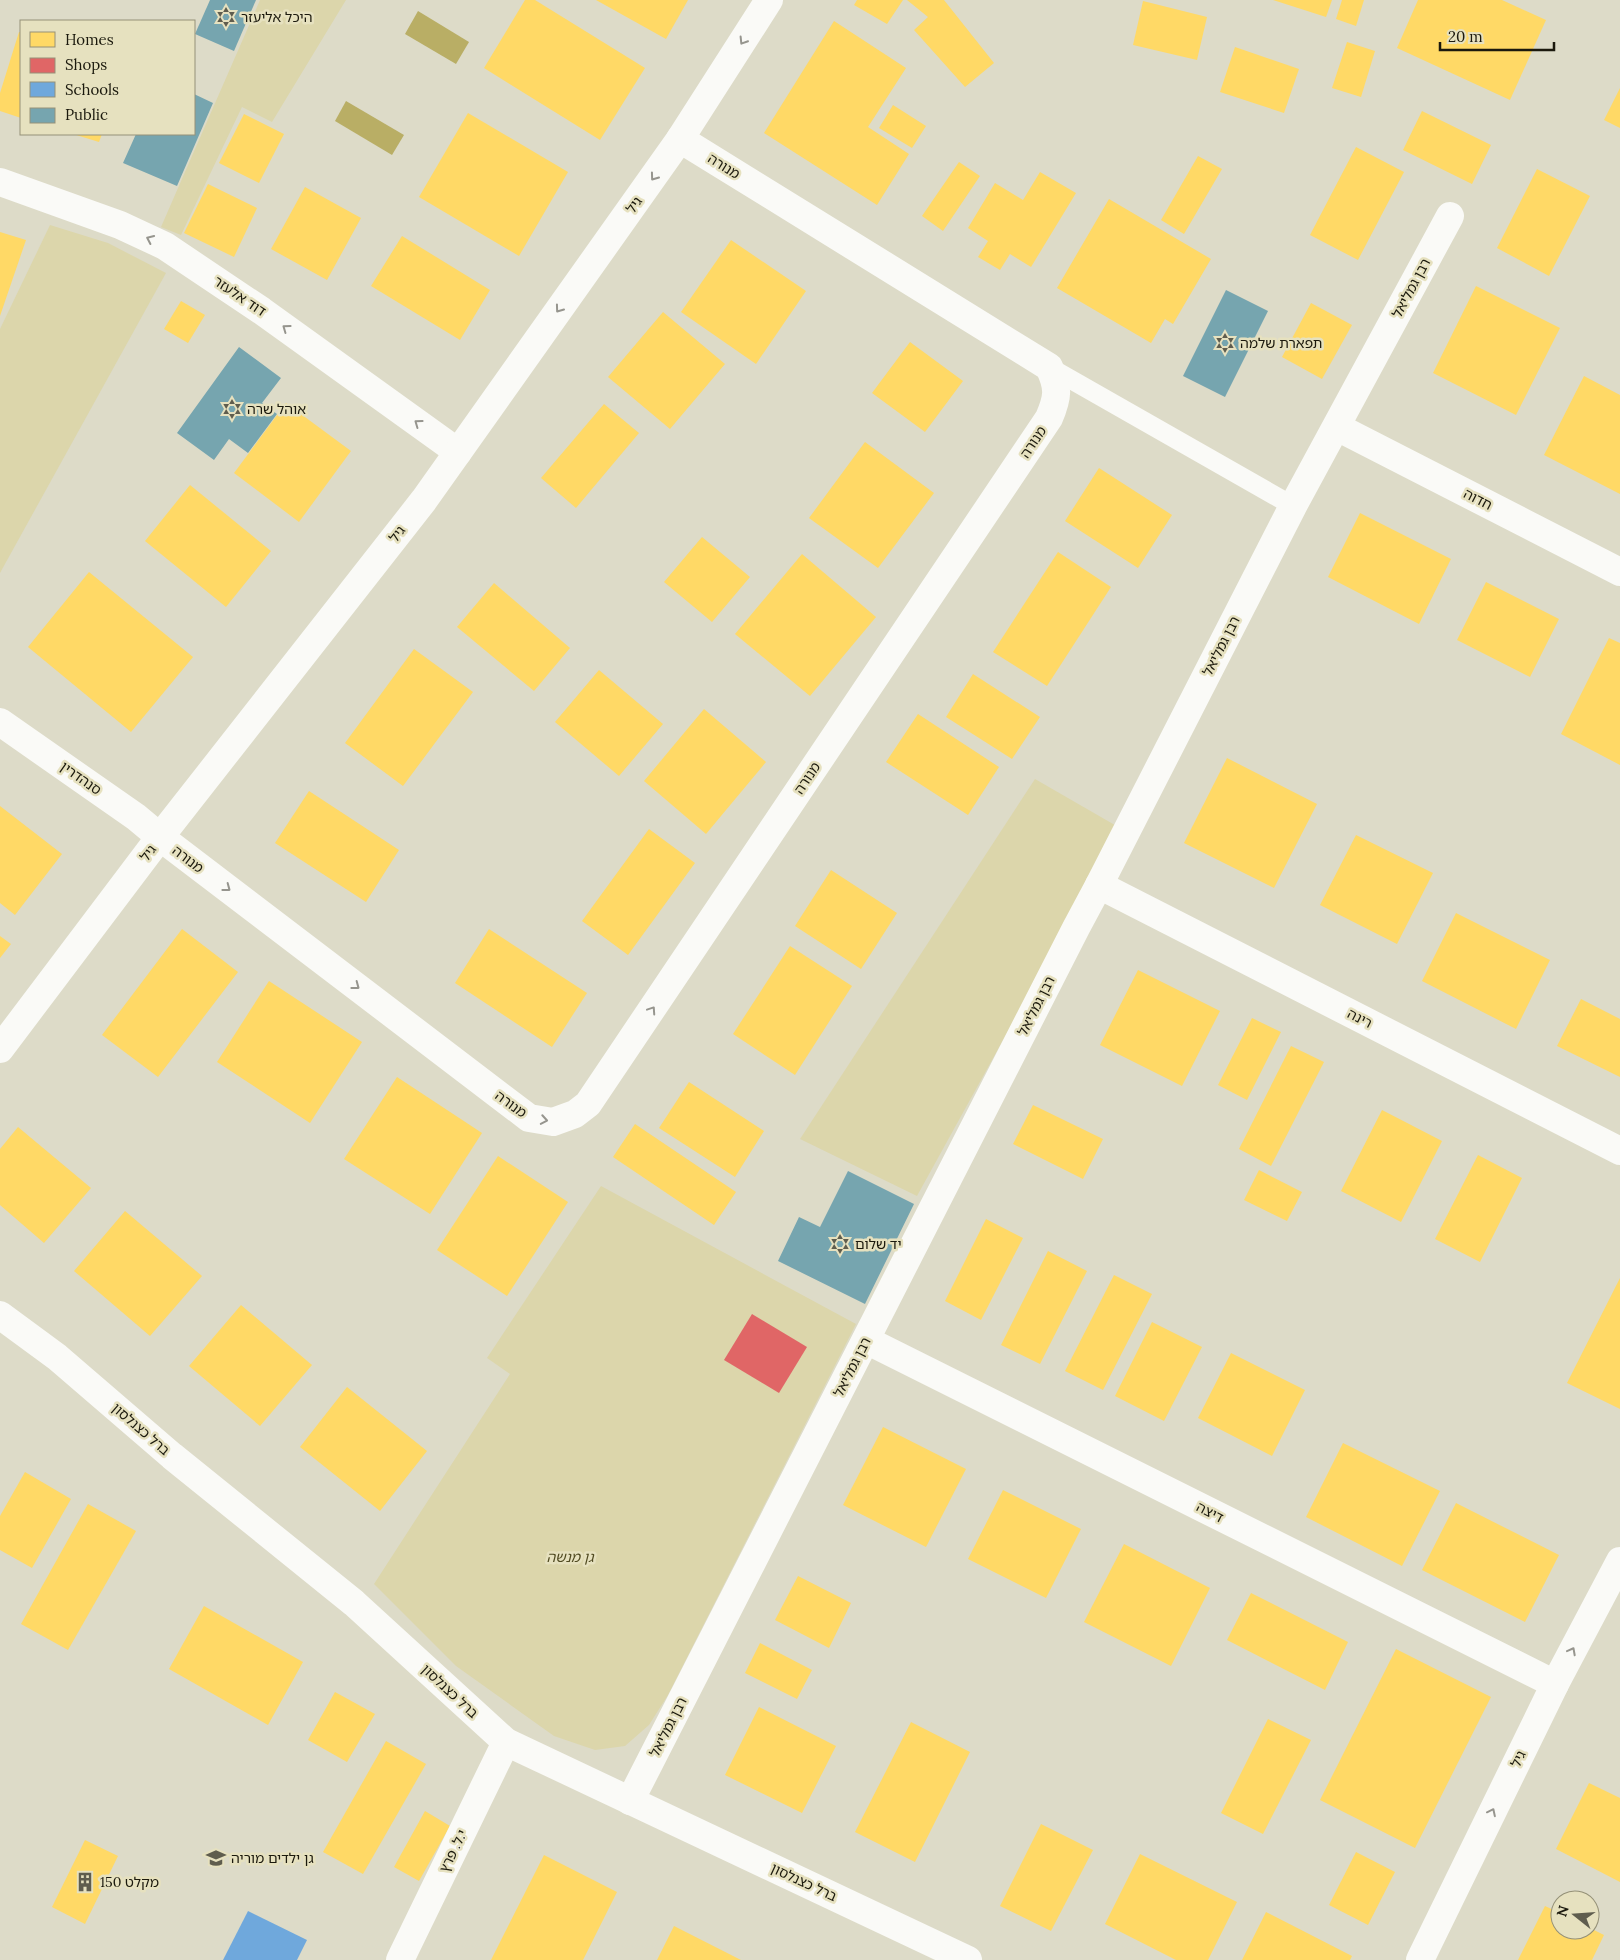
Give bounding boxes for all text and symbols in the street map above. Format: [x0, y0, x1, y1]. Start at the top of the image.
synagogue icon: היכל אליעזר [215, 6, 237, 28]
place label: היכל אליעזר [241, 8, 312, 26]
legend [20, 20, 195, 135]
scale bar [1440, 20, 1554, 52]
text: 20 m [1448, 27, 1483, 46]
text: Homes [65, 30, 114, 49]
one-way arrow [740, 36, 749, 45]
text: Shops [65, 55, 107, 74]
text: Schools [65, 80, 119, 99]
text: Public [65, 105, 108, 124]
street label: מנורה [705, 149, 743, 183]
one-way arrow [651, 171, 660, 181]
street label: גיל [622, 193, 646, 217]
one-way arrow [146, 235, 155, 246]
street label: רבן גמליאל [1388, 255, 1434, 321]
street label: דוד אלעזר [210, 272, 270, 320]
one-way arrow [556, 303, 565, 313]
one-way arrow [282, 325, 292, 334]
synagogue icon: תפארת שלמה [1214, 332, 1236, 354]
place label: תפארת שלמה [1240, 334, 1322, 352]
synagogue icon: אוהל שרה [221, 398, 243, 420]
place label: אוהל שרה [247, 400, 306, 418]
one-way arrow [414, 420, 424, 429]
street label: מנורה [1016, 423, 1050, 461]
street label: חדוה [1461, 484, 1495, 514]
street label: גיל [385, 522, 409, 546]
street label: רבן גמליאל [1198, 613, 1244, 679]
street label: סנהדרין [57, 757, 105, 799]
street label: מנורה [790, 759, 824, 797]
street label: גיל [136, 841, 160, 865]
street label: מנורה [169, 841, 207, 877]
one-way arrow [221, 882, 230, 890]
street label: רבן גמליאל [1013, 973, 1059, 1039]
one-way arrow [350, 981, 359, 989]
street label: רינה [1345, 1004, 1375, 1032]
one-way arrow [645, 1006, 655, 1015]
street label: מנורה [492, 1087, 530, 1121]
one-way arrow [540, 1115, 548, 1125]
synagogue icon: יד שלום [829, 1233, 851, 1255]
place label: יד שלום [855, 1235, 902, 1253]
street label: רבן גמליאל [829, 1334, 875, 1400]
street label: ברל כצנלסון [108, 1399, 174, 1459]
street label: דיצה [1193, 1498, 1227, 1527]
park label: גן מנשה [546, 1548, 595, 1566]
one-way arrow [1566, 1648, 1576, 1657]
street label: ברל כצנלסון [418, 1660, 482, 1722]
street label: רבן גמליאל [645, 1694, 691, 1760]
street label: גיל [1506, 1748, 1530, 1770]
one-way arrow [1486, 1809, 1496, 1818]
street label: י.ל. פרץ [435, 1827, 471, 1875]
school or university icon: גן ילדים מוריה [205, 1847, 227, 1869]
place label: גן ילדים מוריה [231, 1849, 314, 1867]
street label: ברל כצנלסון [768, 1859, 840, 1905]
building icon: מקלט 150 [74, 1871, 96, 1893]
place label: מקלט 150 [100, 1873, 159, 1891]
north arrow [1550, 1890, 1600, 1940]
text: N [1552, 1903, 1573, 1919]

